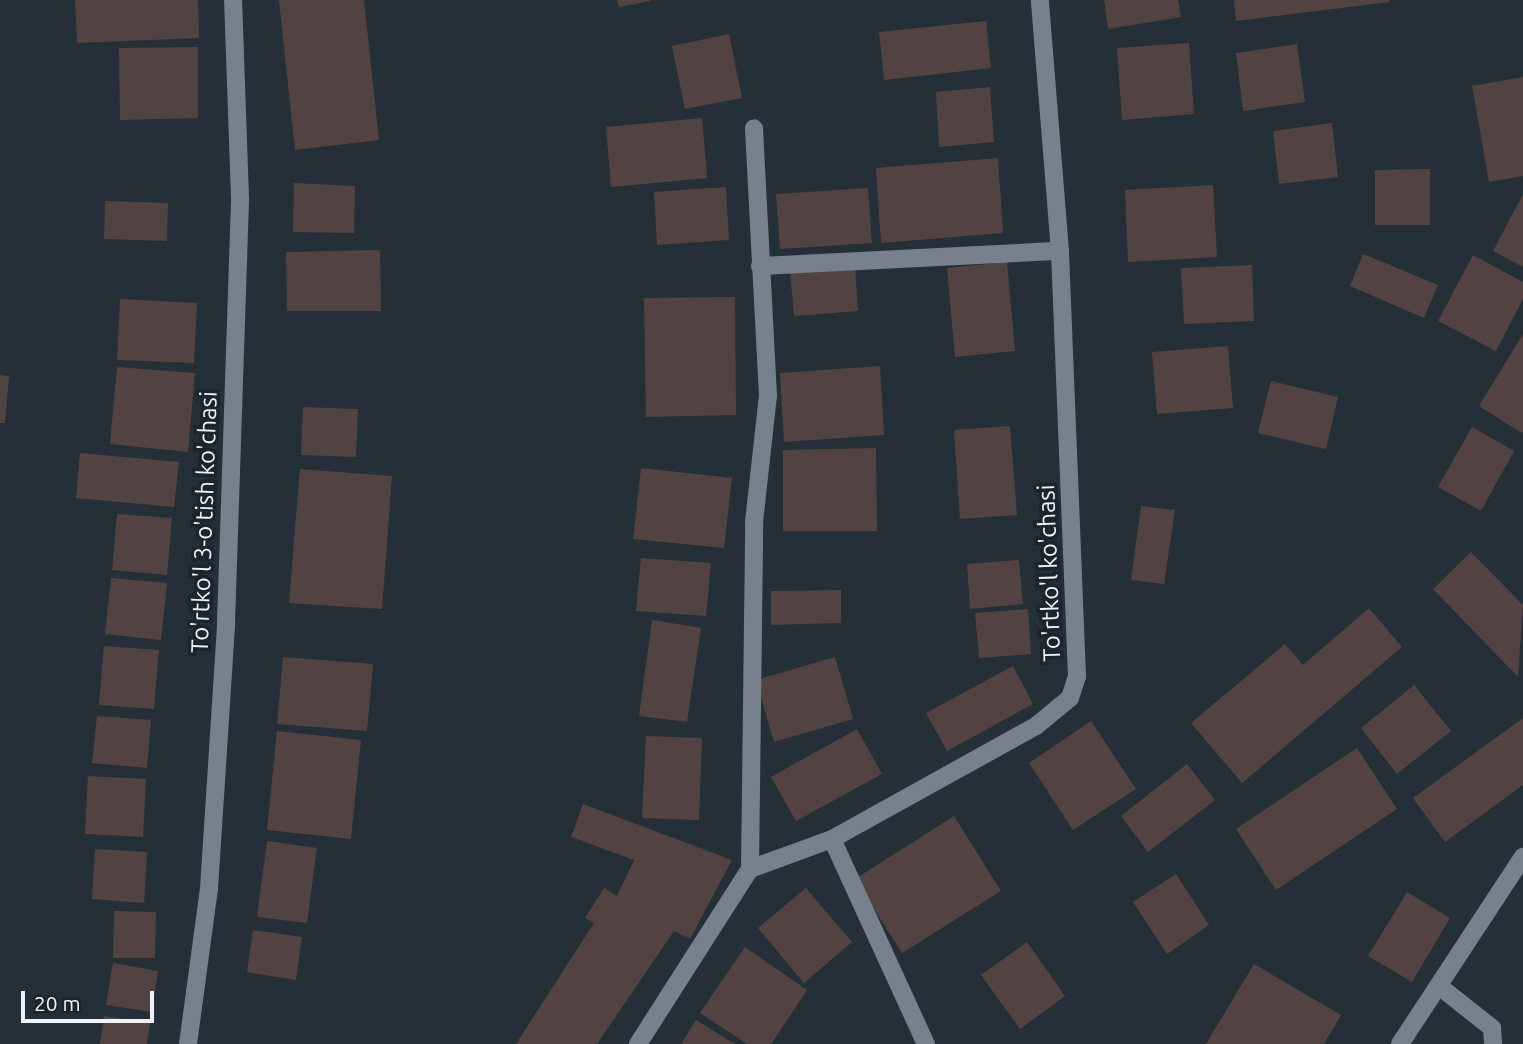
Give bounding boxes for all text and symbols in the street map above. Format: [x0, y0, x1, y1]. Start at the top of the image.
street label: To'rtko'l 3-o'tish ko'chasi [185, 391, 223, 653]
street label: To'rtko'l ko'chasi [1032, 484, 1066, 662]
scale bar [24, 978, 158, 1022]
text: 20 m [34, 991, 81, 1015]

